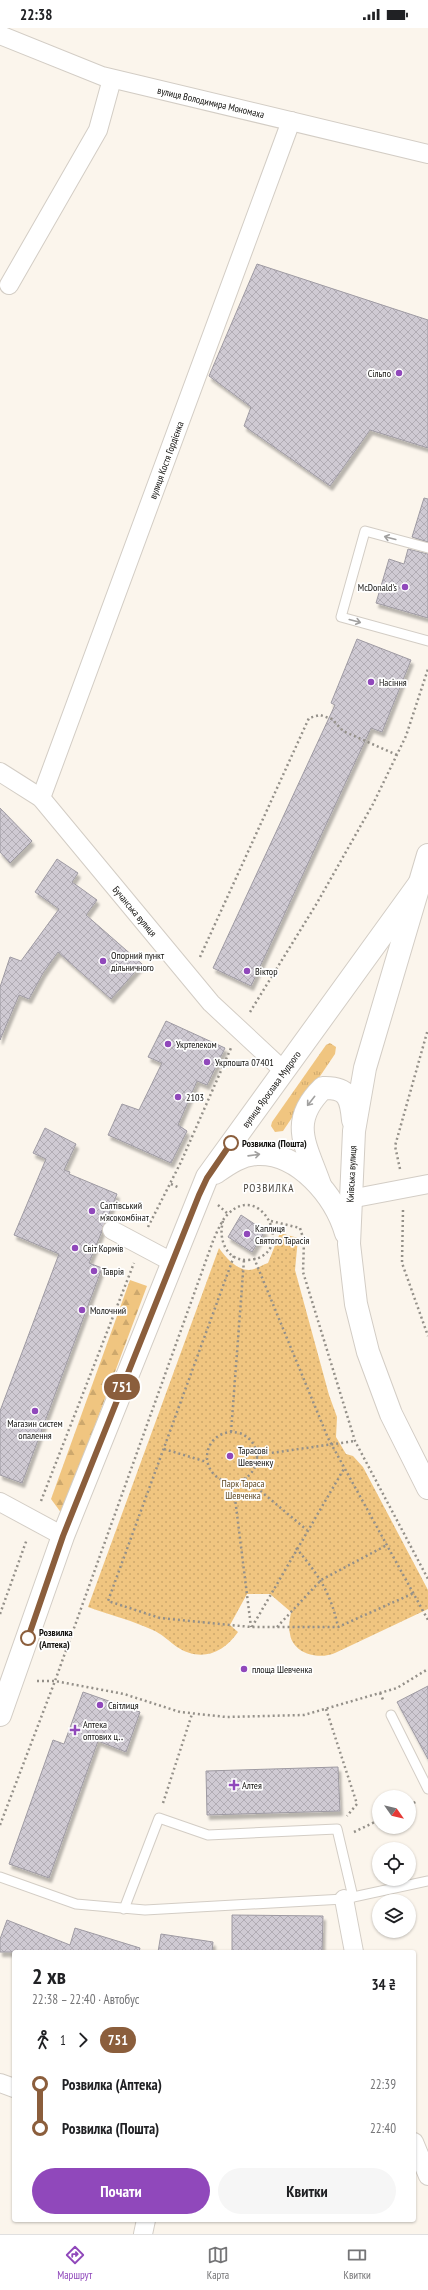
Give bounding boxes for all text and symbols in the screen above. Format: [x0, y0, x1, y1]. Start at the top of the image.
text: 22:38 [20, 5, 52, 24]
street label: вулиця Володимира Мономаха [156, 84, 266, 121]
place label: Сільпо [368, 367, 391, 380]
marker: Сільпо [394, 368, 404, 378]
street label: вулиця Костя Гордієнка [146, 420, 187, 501]
one-way arrow [384, 534, 397, 541]
place label: McDonald's [358, 581, 398, 594]
marker: McDonald's [400, 582, 410, 592]
one-way arrow [349, 618, 362, 625]
place label: Насіння [379, 676, 407, 689]
marker: Насіння [366, 677, 376, 687]
street label: Бучанська вулиця [110, 883, 160, 939]
place label: Опорний пункт дільничного [111, 949, 165, 974]
marker: Опорний пункт дільничного [98, 956, 108, 966]
place label: Віктор [255, 965, 278, 978]
marker: Віктор [242, 966, 252, 976]
place label: Укртелеком [176, 1038, 217, 1051]
marker: Укртелеком [163, 1039, 173, 1049]
street label: вулиця Ярослава Мудрого [239, 1048, 304, 1130]
place label: Укрпошта 07401 [215, 1056, 274, 1069]
marker: Укрпошта 07401 [202, 1057, 212, 1067]
place label: 2103 [186, 1091, 204, 1104]
marker: 2103 [173, 1092, 183, 1102]
one-way arrow [307, 1095, 316, 1106]
marker: Розвилка (Пошта) [223, 1135, 239, 1151]
place label: Розвилка (Пошта) [242, 1137, 307, 1150]
street label: Київська вулиця [344, 1145, 359, 1203]
one-way arrow [247, 1151, 260, 1159]
district label: РОЗВИЛКА [244, 1181, 294, 1195]
place label: Салтівський м’ясокомбінат [100, 1199, 150, 1224]
marker: Салтівський м’ясокомбінат [87, 1206, 97, 1216]
place label: Каплиця Святого Тарасія [255, 1222, 310, 1247]
marker: Каплиця Святого Тарасія [242, 1229, 252, 1239]
place label: Світ Кормів [83, 1242, 123, 1255]
marker: Світ Кормів [70, 1243, 80, 1253]
place label: Таврія [102, 1265, 124, 1278]
marker: Таврія [89, 1266, 99, 1276]
place label: Молочний [90, 1304, 126, 1317]
marker: Молочний [77, 1305, 87, 1315]
line badge: 751 [99, 1374, 145, 1400]
text: 751 [112, 1378, 132, 1396]
marker: Магазин систем опалення [30, 1406, 40, 1416]
place label: Магазин систем опалення [7, 1417, 63, 1442]
place label: Тарасові Шевченку [238, 1444, 273, 1469]
marker: Тарасові Шевченку [225, 1451, 235, 1461]
park label: Парк Тараса Шевченка [222, 1477, 264, 1502]
place label: Розвилка (Аптека) [39, 1626, 73, 1651]
marker: Розвилка (Аптека) [20, 1630, 36, 1646]
place label: площа Шевченка [252, 1663, 312, 1676]
marker: площа Шевченка [239, 1664, 249, 1674]
place label: Світлиця [108, 1699, 139, 1712]
marker: Світлиця [95, 1700, 105, 1710]
place label: Аптека оптових ц‥ [83, 1718, 123, 1743]
marker: Аптека оптових ц‥ [70, 1725, 80, 1735]
place label: Алтея [242, 1779, 262, 1792]
marker: Алтея [229, 1780, 239, 1790]
north arrow [372, 1790, 416, 1834]
map controls [372, 1790, 416, 1938]
button: locate [372, 1842, 416, 1886]
button: layers [372, 1894, 416, 1938]
text: 2 хв [32, 1962, 66, 1990]
text: 34 ₴ [371, 1975, 396, 1994]
text: 22:38 – 22:40 · Автобус [32, 1991, 139, 2008]
icon: walk [32, 2029, 54, 2051]
icon: forward [72, 2029, 94, 2051]
text: 751 [108, 2031, 128, 2049]
text: 1 [60, 2032, 66, 2049]
text: Розвилка (Аптека) [62, 2075, 162, 2094]
text: 22:39 [370, 2076, 396, 2093]
text: Розвилка (Пошта) [62, 2119, 159, 2138]
text: 22:40 [370, 2120, 396, 2137]
button: Почати [32, 2168, 210, 2214]
button: Квитки [218, 2168, 396, 2214]
tab: Маршрут [57, 2244, 92, 2282]
tab: Карта [207, 2244, 229, 2282]
tab: Квитки [344, 2244, 371, 2282]

